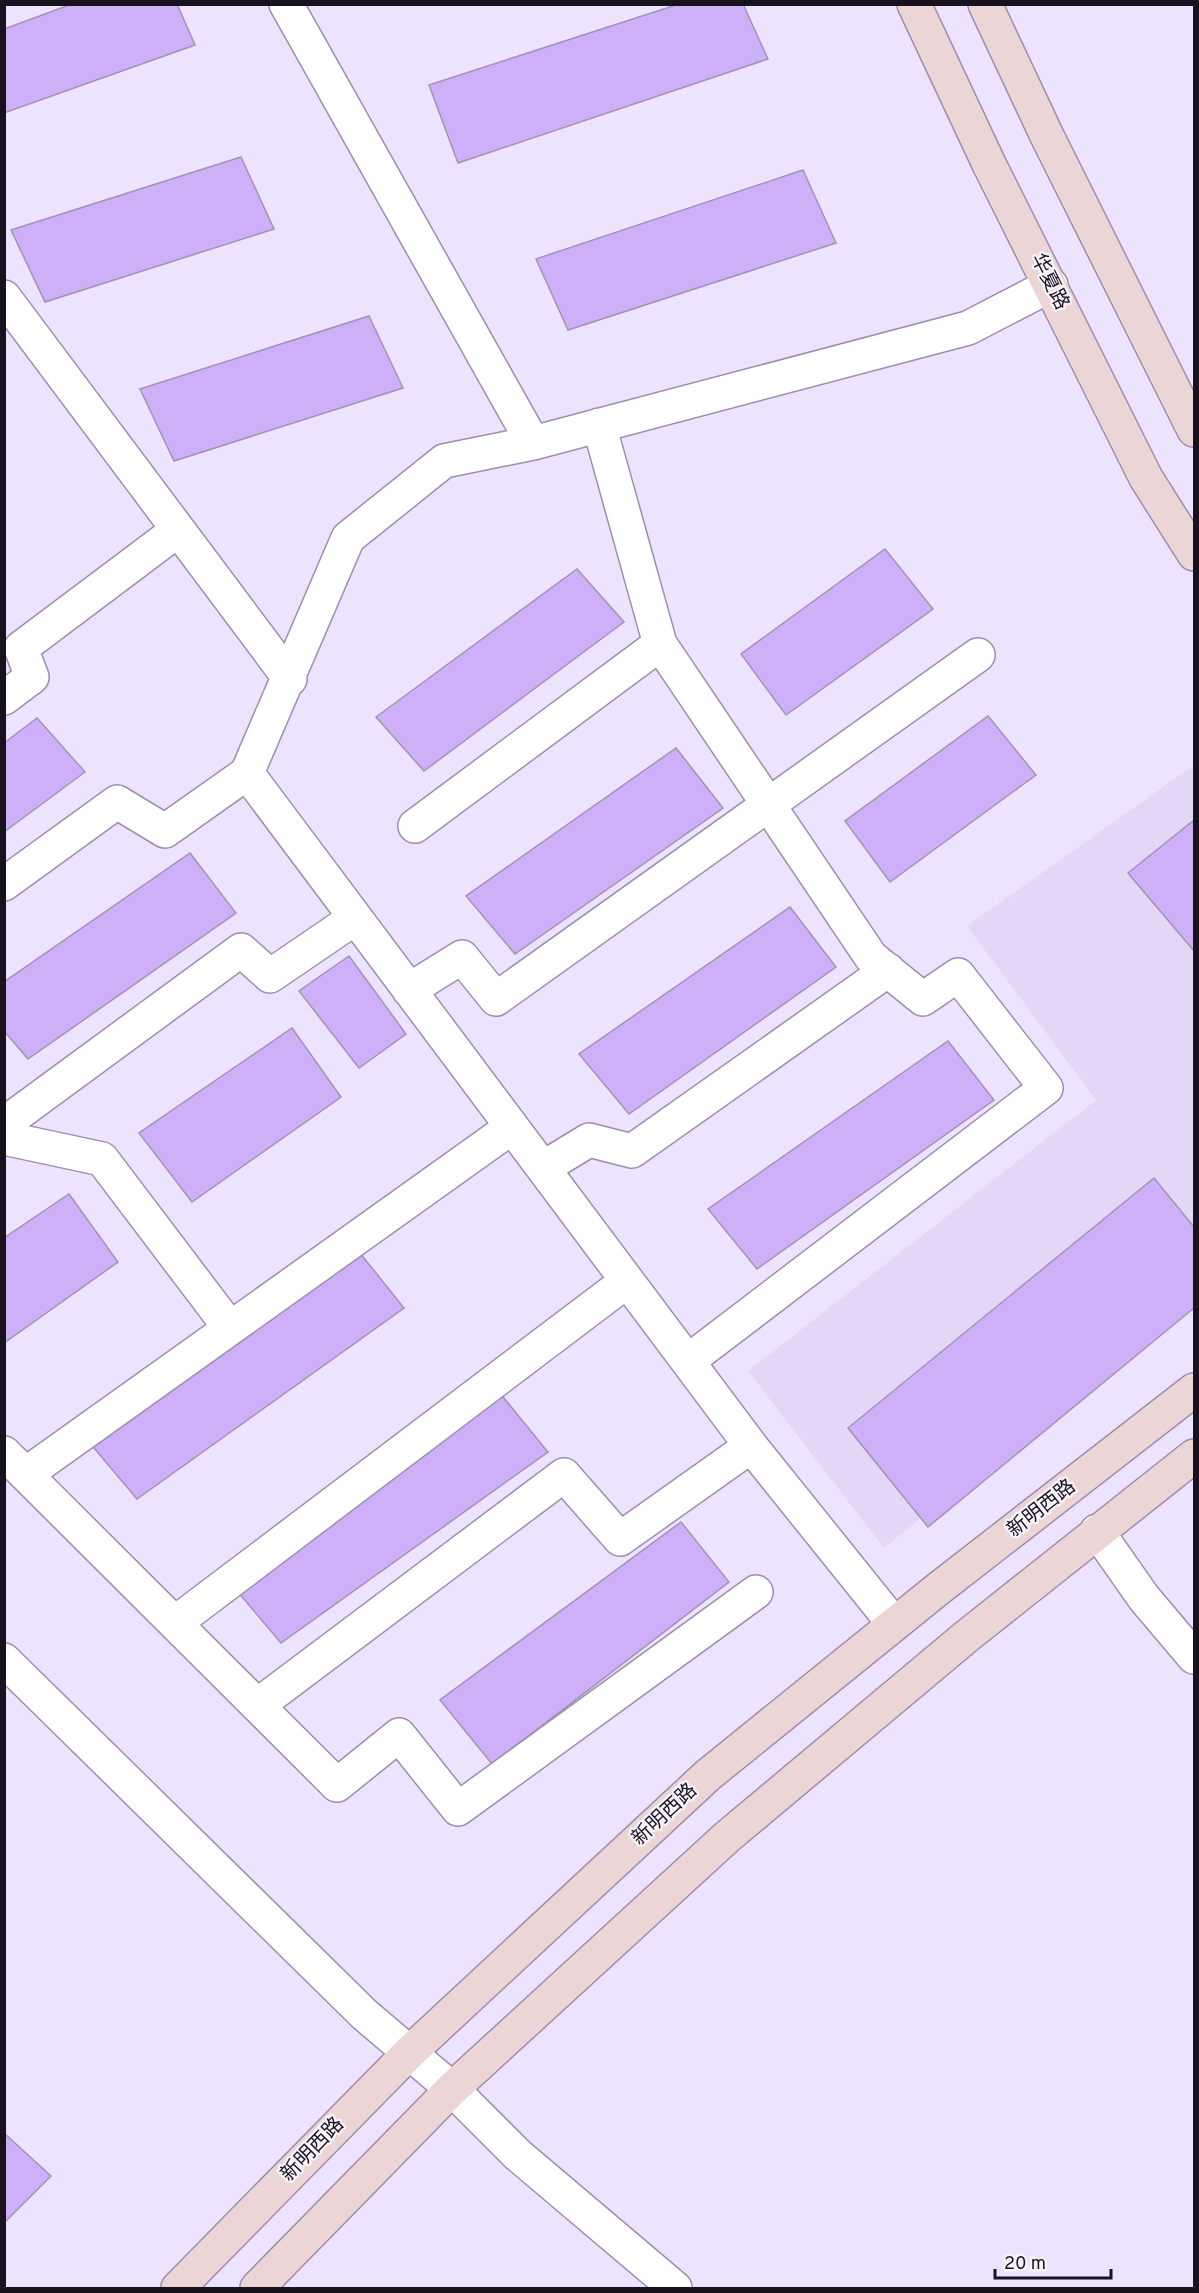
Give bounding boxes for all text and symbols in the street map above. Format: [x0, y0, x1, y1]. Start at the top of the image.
street label: 华夏路 [1024, 249, 1074, 315]
street label: 新明西路 [1002, 1474, 1082, 1544]
street label: 新明西路 [627, 1778, 703, 1852]
street label: 新明西路 [276, 2112, 350, 2188]
scale bar [995, 2242, 1110, 2280]
text: 20 m [1004, 2253, 1046, 2276]

